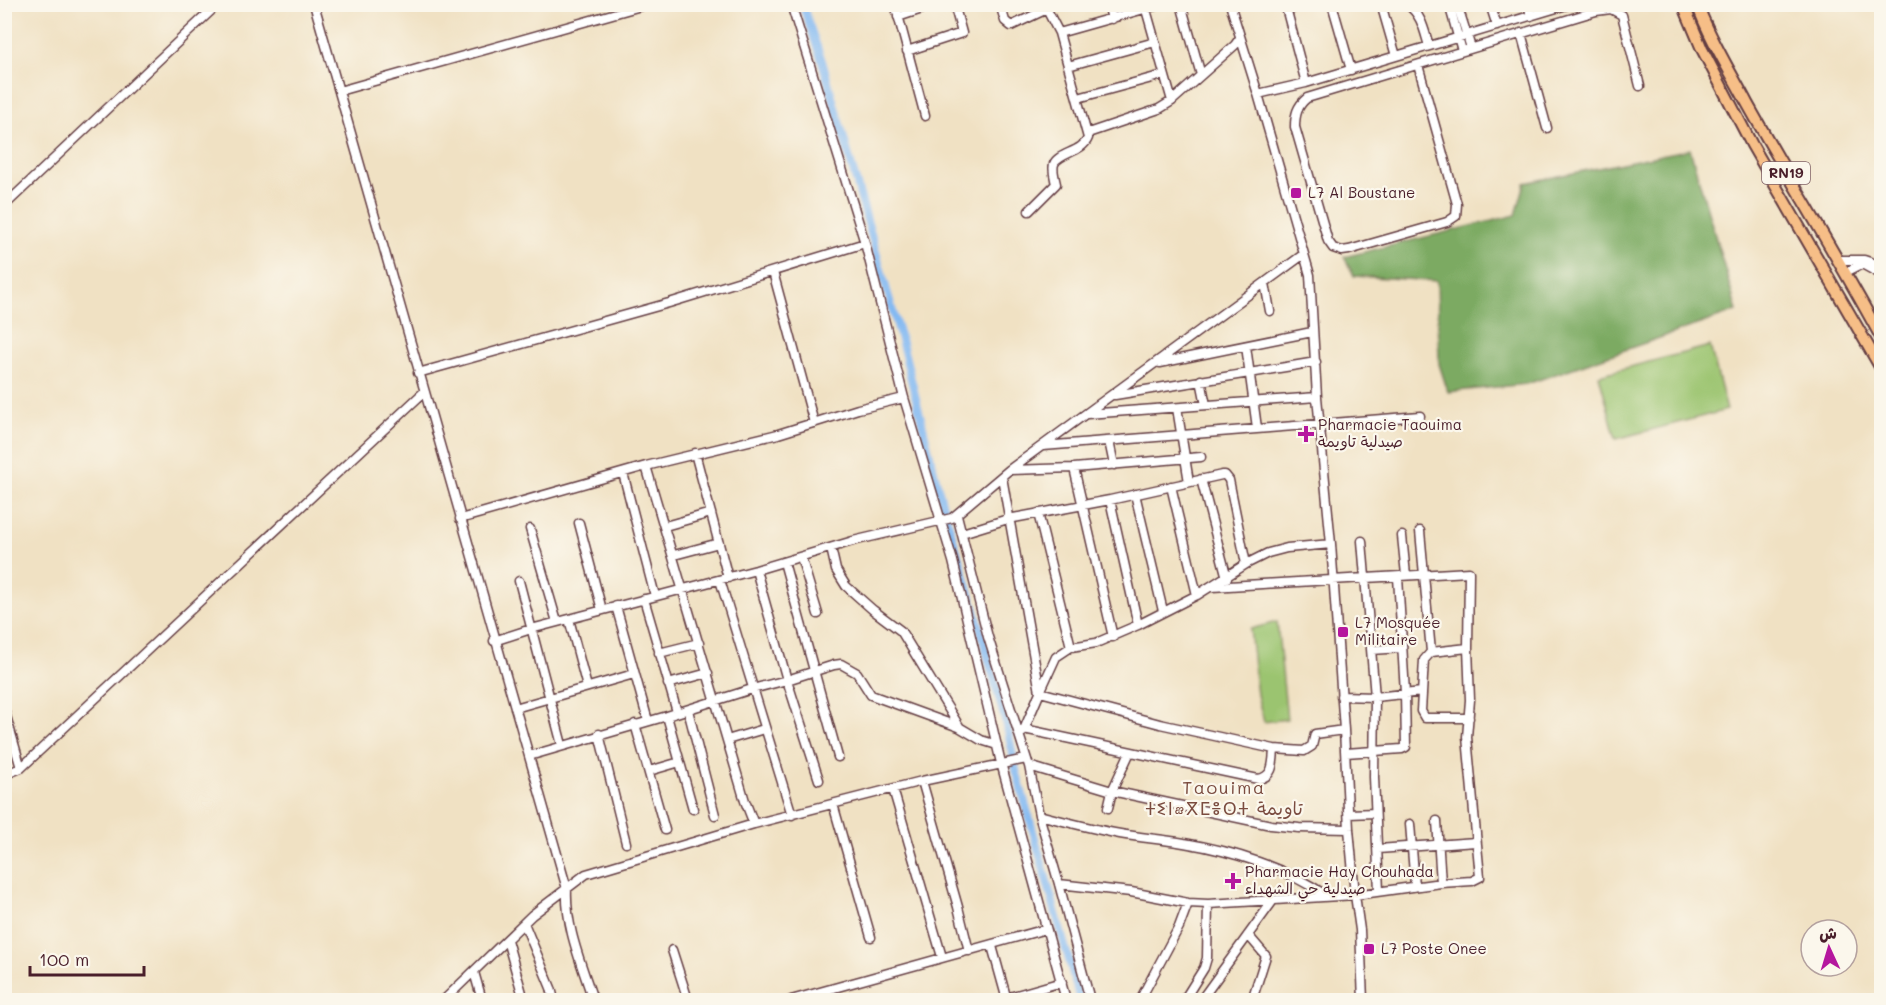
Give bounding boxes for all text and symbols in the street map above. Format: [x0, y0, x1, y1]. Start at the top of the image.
road number: RN19 [1762, 162, 1810, 184]
place label: L7 Al Boustane [1308, 182, 1415, 202]
marker: L7 Al Boustane [1289, 186, 1303, 200]
place label: Pharmacie Taouima صيدلية تاويمة [1318, 414, 1462, 451]
marker: Pharmacie Taouima صيدلية تاويمة [1299, 427, 1313, 441]
place label: L7 Mosquée Militaire [1355, 612, 1441, 649]
marker: L7 Mosquée Militaire [1336, 625, 1350, 639]
district label: Taouima ⵜⵉⵏ•ⴳⵎⴻⵔⵜ تاويمة [1145, 775, 1303, 820]
place label: Pharmacie Hay Chouhada صيدلية حي الشهداء [1245, 861, 1434, 902]
marker: Pharmacie Hay Chouhada صيدلية حي الشهداء [1226, 874, 1240, 888]
north arrow [1799, 918, 1859, 978]
text: ش [1818, 921, 1837, 944]
place label: L7 Poste Onee [1381, 938, 1487, 958]
scale bar [30, 939, 144, 977]
marker: L7 Poste Onee [1362, 942, 1376, 956]
text: 100 m [39, 947, 89, 971]

